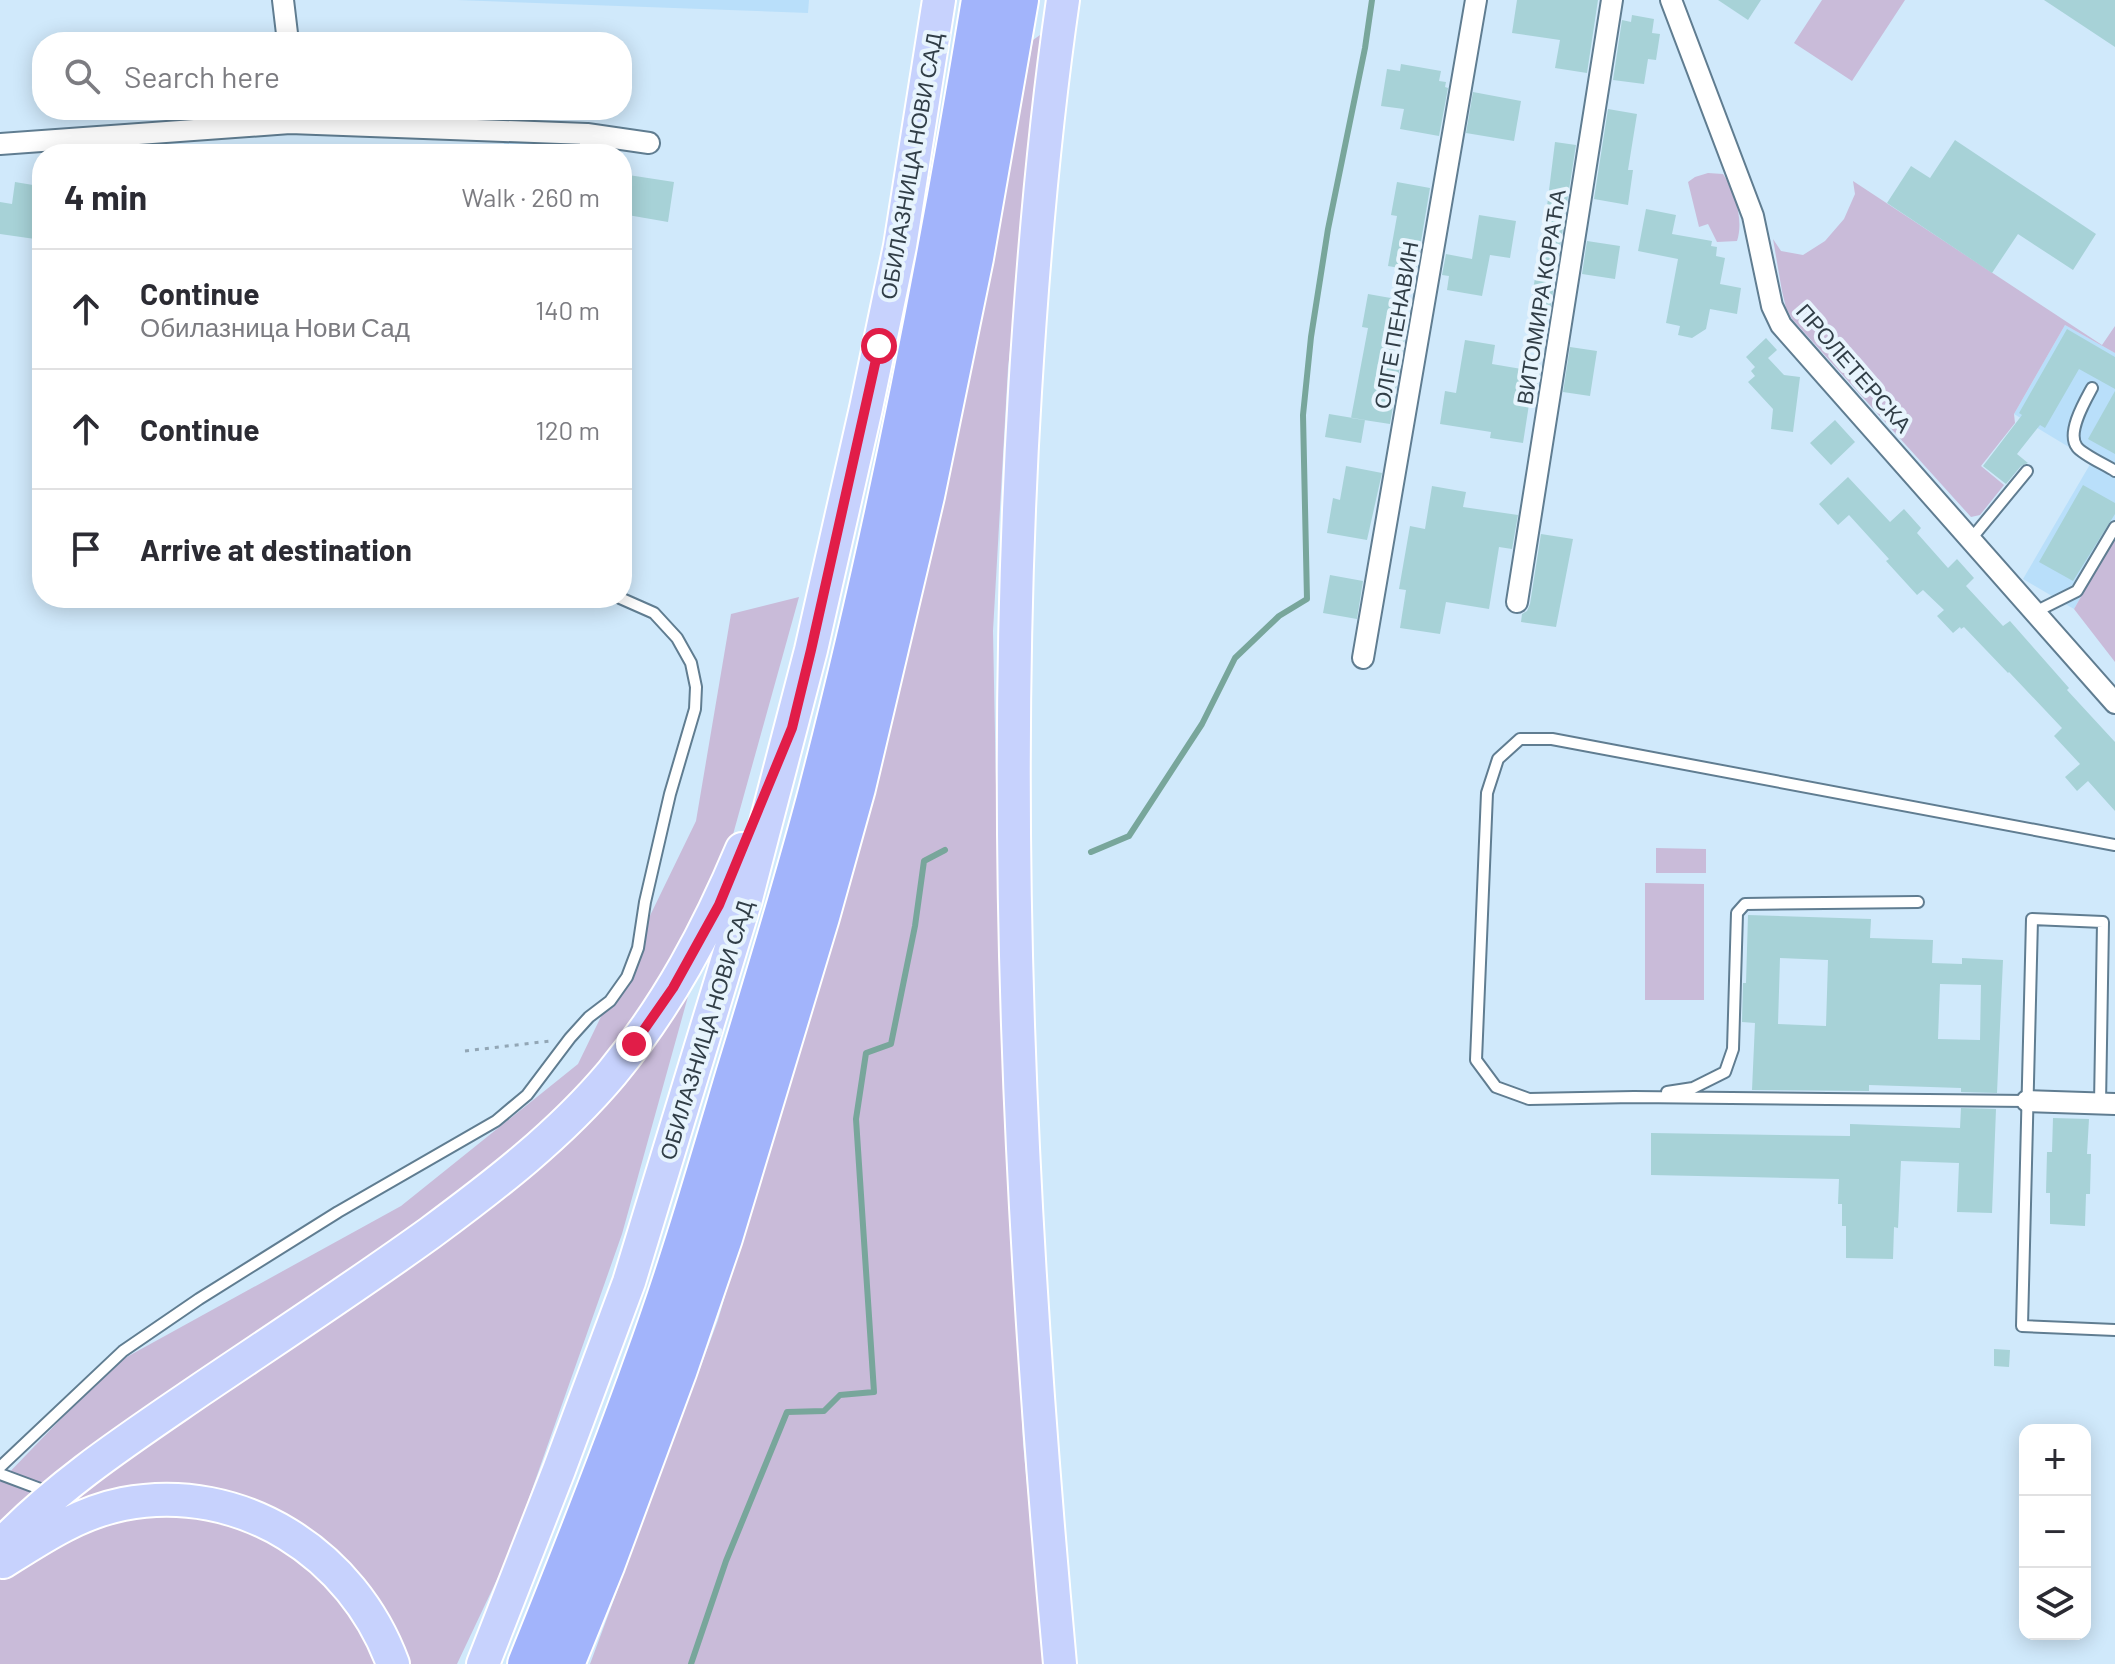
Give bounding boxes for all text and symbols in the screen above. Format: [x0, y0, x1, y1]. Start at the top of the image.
street label: ОБИЛАЗНИЦА НОВИ САД [874, 30, 947, 301]
search box [32, 32, 632, 120]
icon: search [60, 54, 104, 98]
text: Search here [124, 58, 280, 94]
text: 4 min [64, 176, 147, 217]
text: Walk · 260 m [462, 181, 600, 212]
street label: ВИТОМИРА КОРАЋА [1510, 187, 1570, 406]
street label: ОЛГЕ ПЕНАВИН [1367, 239, 1423, 411]
text: Continue [140, 275, 260, 311]
icon: ahead [64, 287, 108, 331]
text: 140 m [535, 294, 600, 325]
street label: ПРОЛЕТЕРСКА [1792, 298, 1918, 437]
text: Обилазница Нови Сад [140, 311, 410, 342]
route start [861, 328, 897, 364]
icon: ahead [64, 407, 108, 451]
text: Continue [140, 411, 260, 447]
text: 120 m [536, 414, 600, 445]
icon: arrive [64, 527, 108, 571]
text: Arrive at destination [140, 531, 412, 567]
street label: ОБИЛАЗНИЦА НОВИ САД [653, 897, 758, 1163]
route end [616, 1026, 652, 1062]
map controls [2019, 1424, 2091, 1640]
button: + [2019, 1424, 2091, 1496]
button: − [2019, 1496, 2091, 1568]
button: layers [2019, 1568, 2091, 1640]

